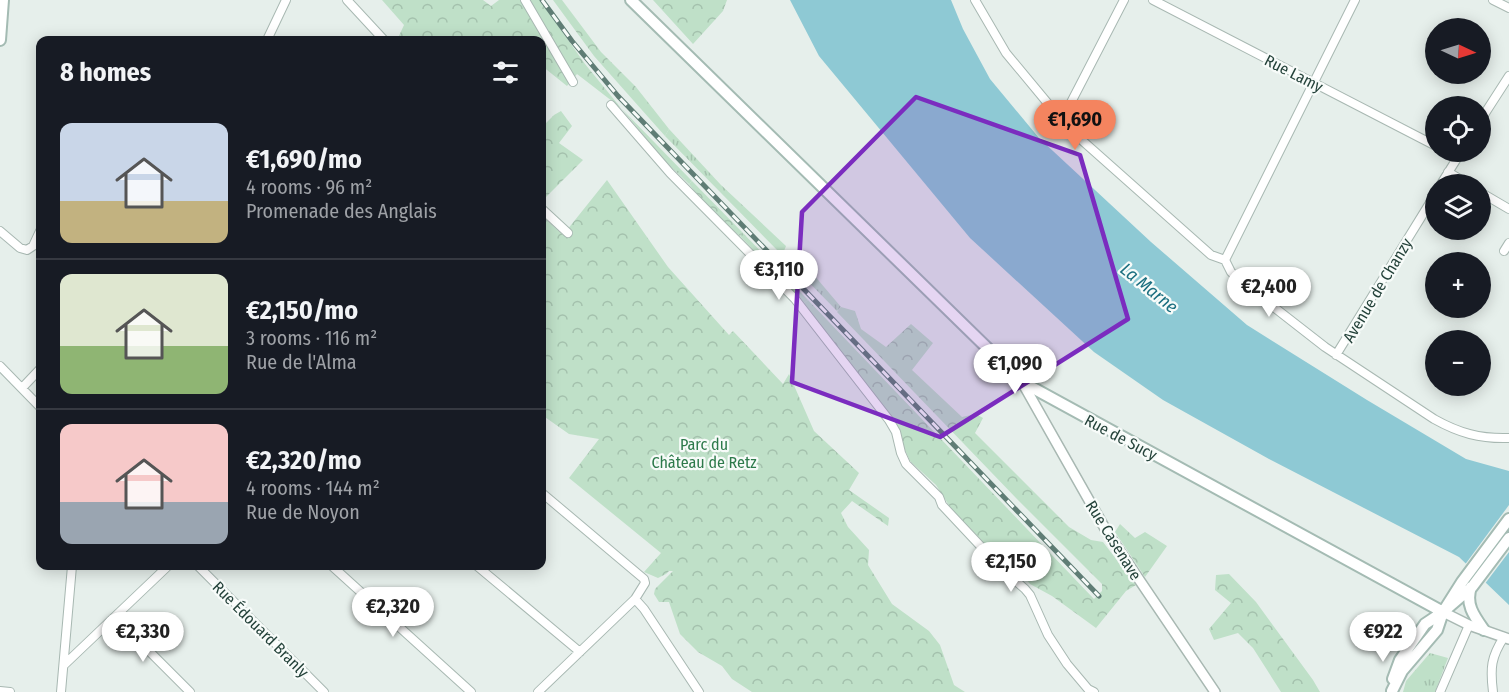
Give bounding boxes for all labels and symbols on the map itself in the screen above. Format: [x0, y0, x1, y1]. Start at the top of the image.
north arrow [1425, 18, 1491, 84]
street label: Rue Lamy [1261, 51, 1327, 97]
pin: €1,690 [1026, 100, 1124, 151]
street label: Avenue de Chanzy [1339, 234, 1416, 346]
pin: €3,110 [730, 250, 828, 301]
water label: La Marne [1116, 258, 1182, 318]
pin: €2,400 [1220, 267, 1318, 318]
pin: €1,090 [966, 344, 1064, 395]
street label: Rue de Sucy [1081, 410, 1161, 465]
park label: Parc du Château de Retz [651, 435, 757, 472]
street label: Rue Casenave [1082, 497, 1146, 584]
pin: €2,150 [962, 542, 1060, 593]
street label: Rue Édouard Branly [209, 577, 313, 682]
pin: €2,320 [344, 587, 442, 638]
pin: €2,330 [94, 612, 192, 663]
pin: €922 [1347, 612, 1419, 663]

